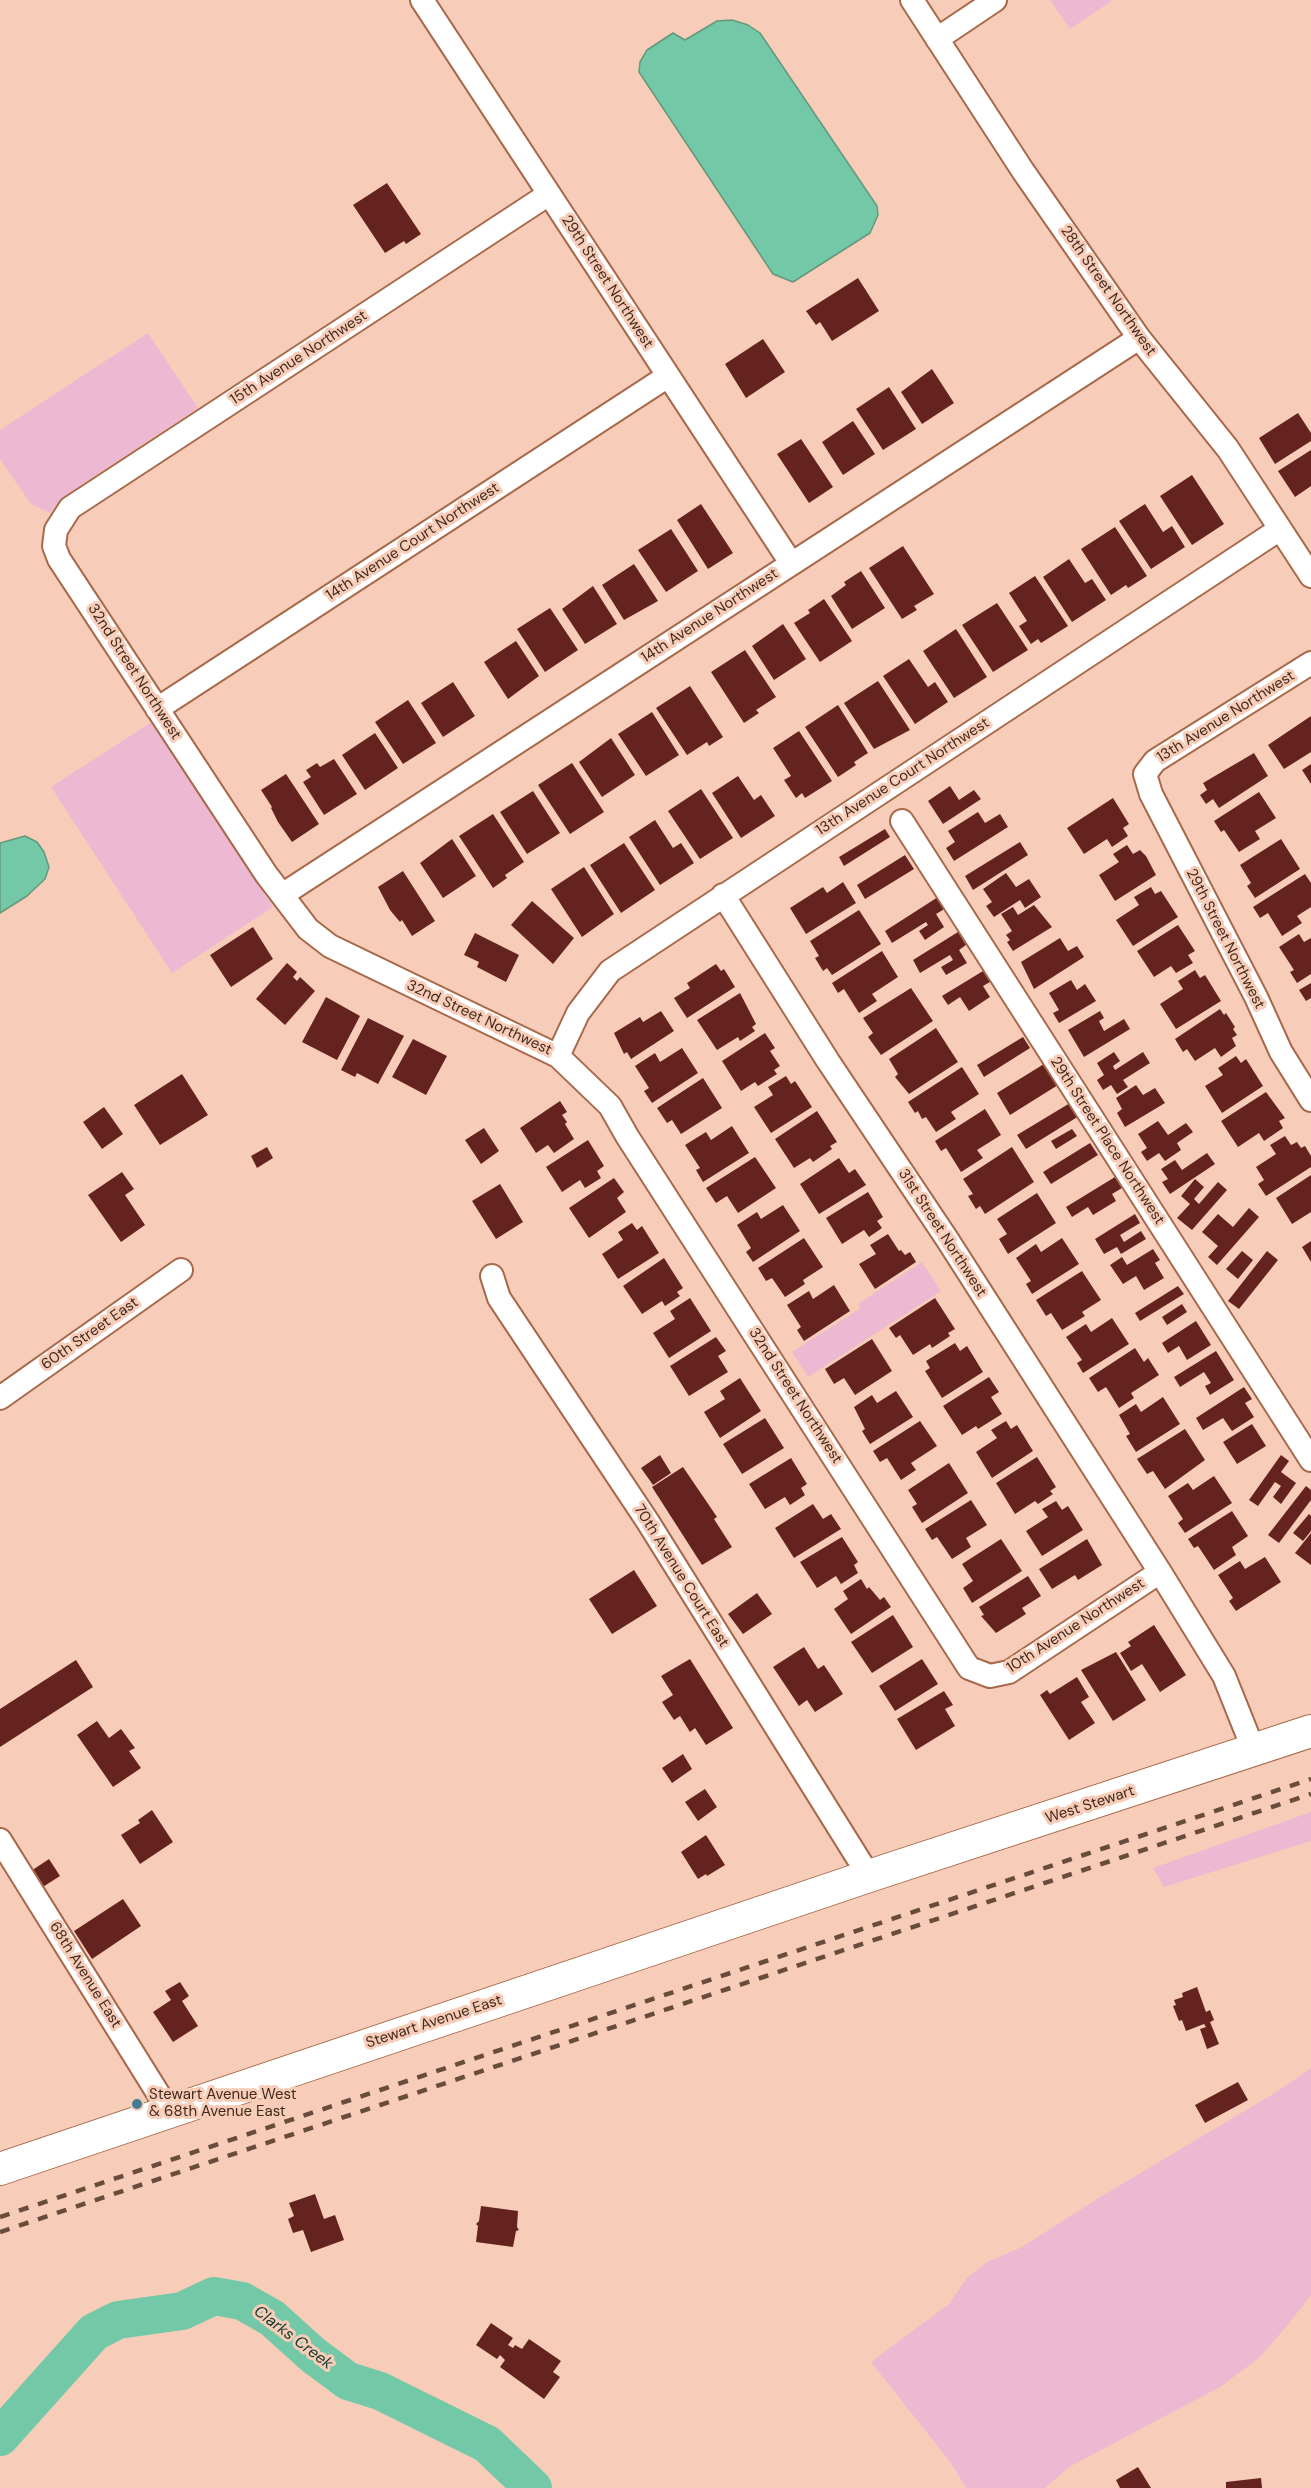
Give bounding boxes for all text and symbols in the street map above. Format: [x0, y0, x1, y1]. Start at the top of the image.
street label: 29th Street Northwest [557, 212, 657, 352]
street label: 28th Street Northwest [1056, 223, 1160, 359]
street label: 15th Avenue Northwest [227, 307, 371, 409]
street label: 14th Avenue Court Northwest [323, 479, 503, 605]
street label: 14th Avenue Northwest [638, 565, 782, 667]
street label: 32nd Street Northwest [83, 601, 185, 743]
street label: 13th Avenue Northwest [1154, 667, 1298, 767]
street label: 13th Avenue Court Northwest [813, 714, 993, 840]
street label: 29th Street Northwest [1182, 866, 1268, 1012]
street label: 32nd Street Northwest [404, 976, 554, 1060]
street label: 29th Street Place Northwest [1046, 1054, 1168, 1228]
street label: 31st Street Northwest [894, 1166, 990, 1300]
street label: 60th Street East [38, 1294, 142, 1374]
street label: 32nd Street Northwest [744, 1325, 846, 1467]
street label: 70th Avenue Court East [630, 1501, 732, 1651]
street label: 10th Avenue Northwest [1004, 1575, 1148, 1677]
street label: West Stewart [1043, 1782, 1137, 1828]
street label: 68th Avenue East [45, 1919, 125, 2031]
street label: Stewart Avenue East [364, 1991, 504, 2053]
place label: Stewart Avenue West & 68th Avenue East [149, 2086, 297, 2121]
marker: Stewart Avenue West & 68th Avenue East [130, 2097, 144, 2111]
water label: Clarks Creek [250, 2302, 336, 2374]

